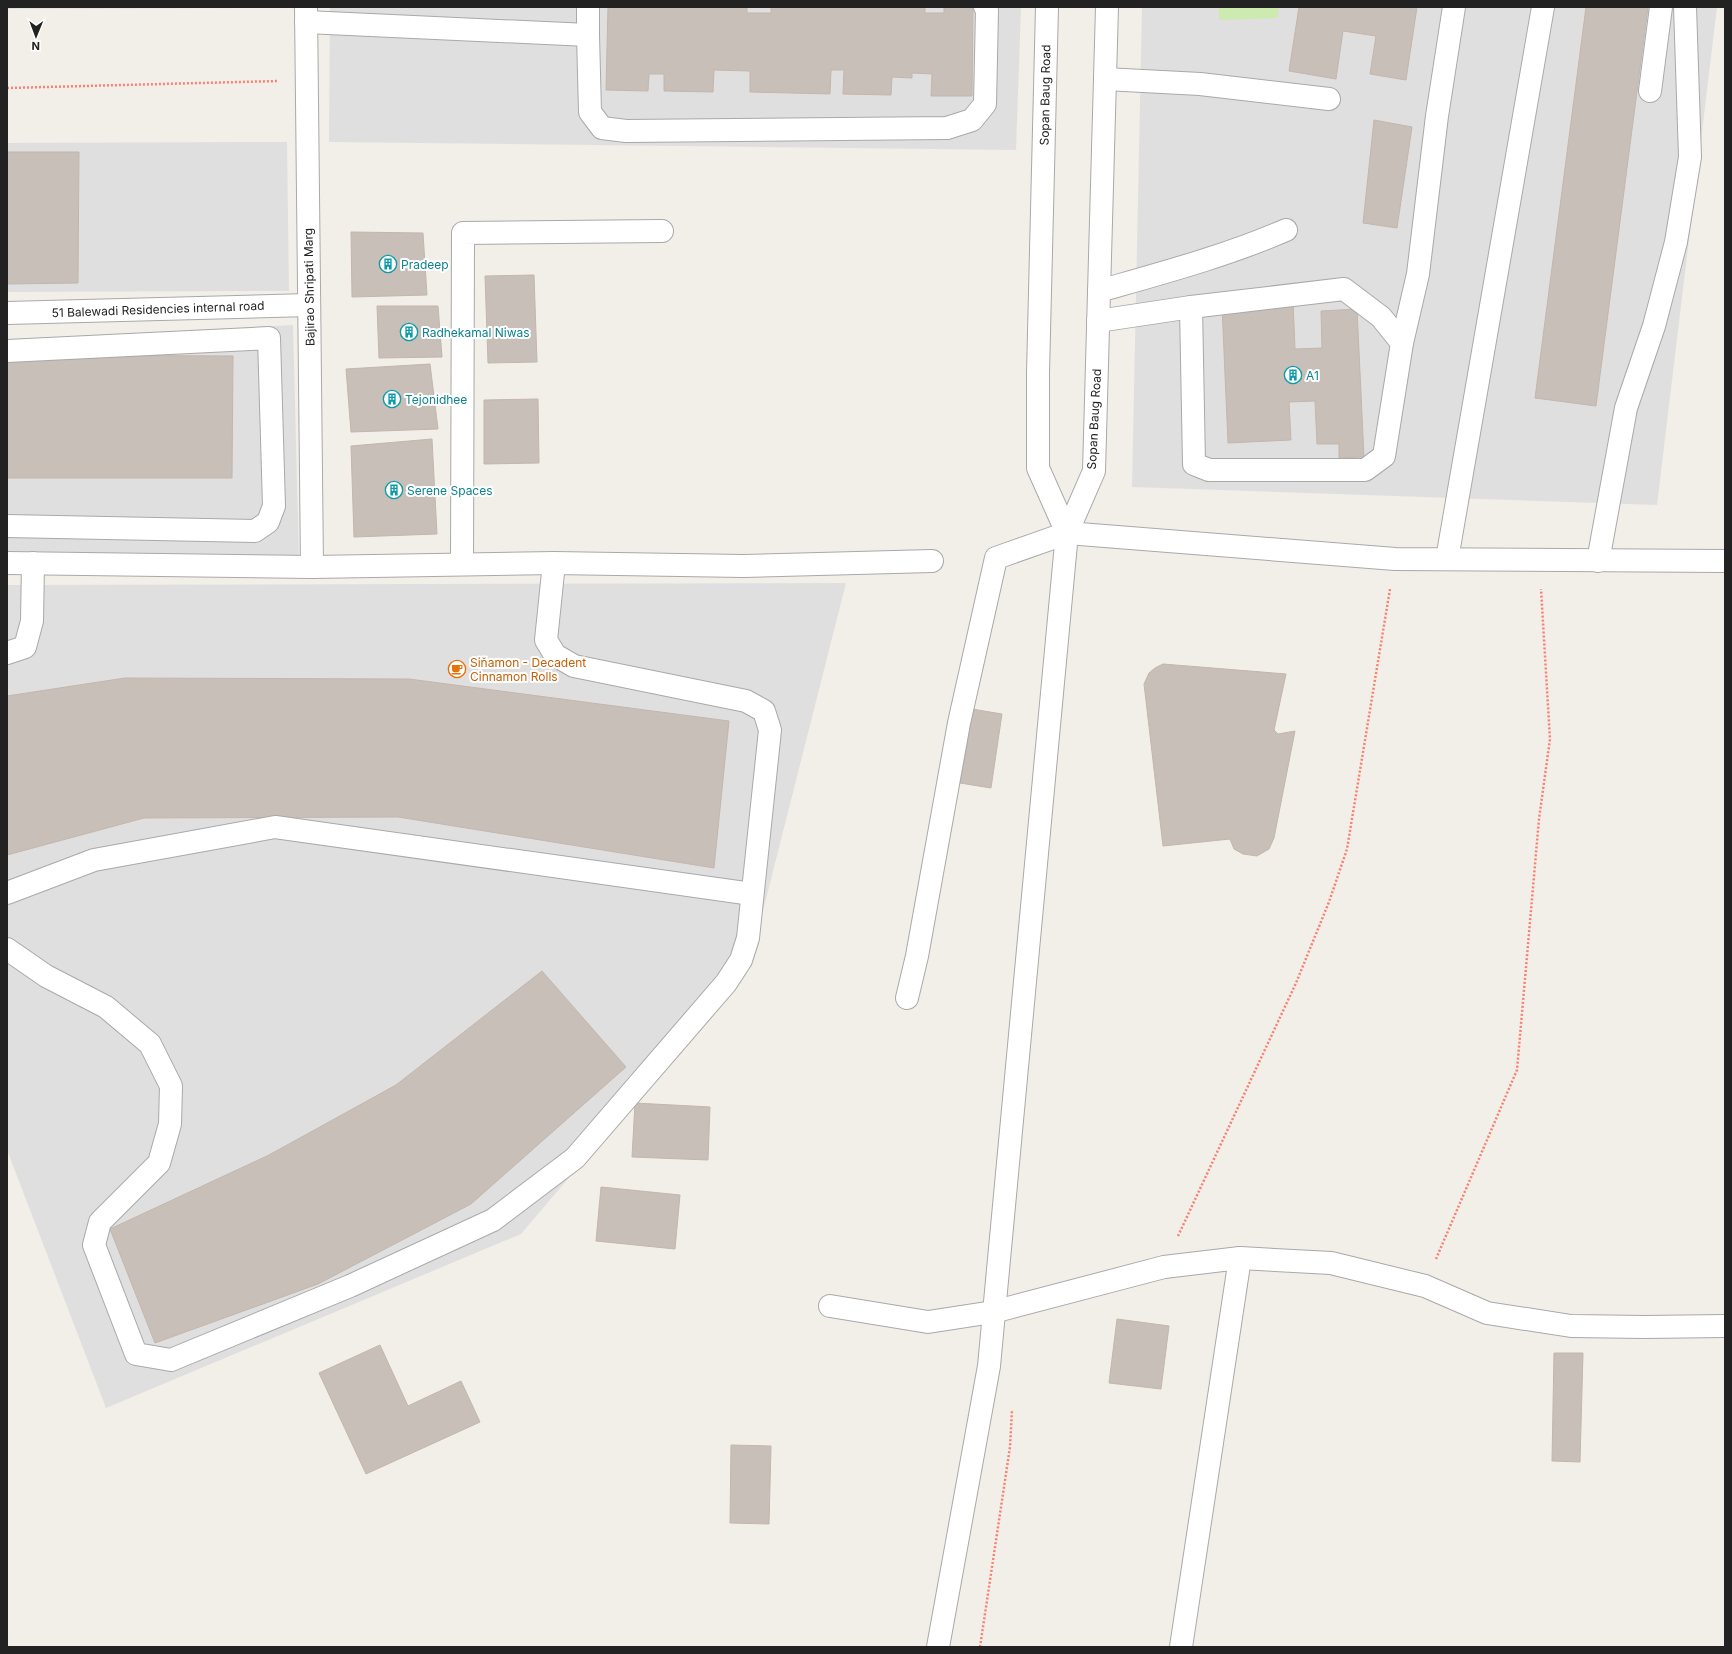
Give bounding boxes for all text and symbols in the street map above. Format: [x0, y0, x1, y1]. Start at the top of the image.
north arrow [16, 16, 56, 56]
text: N [32, 39, 40, 53]
street label: Sopan Baug Road [1037, 44, 1053, 146]
street label: Bajirao Shripati Marg [300, 228, 318, 346]
building icon: Pradeep [378, 254, 398, 274]
place label: Pradeep [401, 257, 449, 272]
street label: 51 Balewadi Residencies internal road [51, 298, 265, 320]
building icon: Radhekamal Niwas [399, 322, 419, 342]
place label: Radhekamal Niwas [422, 325, 530, 340]
building icon: A1 [1283, 365, 1303, 385]
street label: Sopan Baug Road [1084, 368, 1104, 470]
place label: A1 [1306, 368, 1319, 383]
building icon: Tejonidhee [382, 389, 402, 409]
place label: Tejonidhee [405, 392, 467, 407]
building icon: Serene Spaces [384, 480, 404, 500]
place label: Serene Spaces [407, 483, 493, 498]
place label: Siňamon - Decadent Cinnamon Rolls [470, 655, 586, 684]
cafe icon: Siňamon - Decadent Cinnamon Rolls [447, 659, 467, 679]

